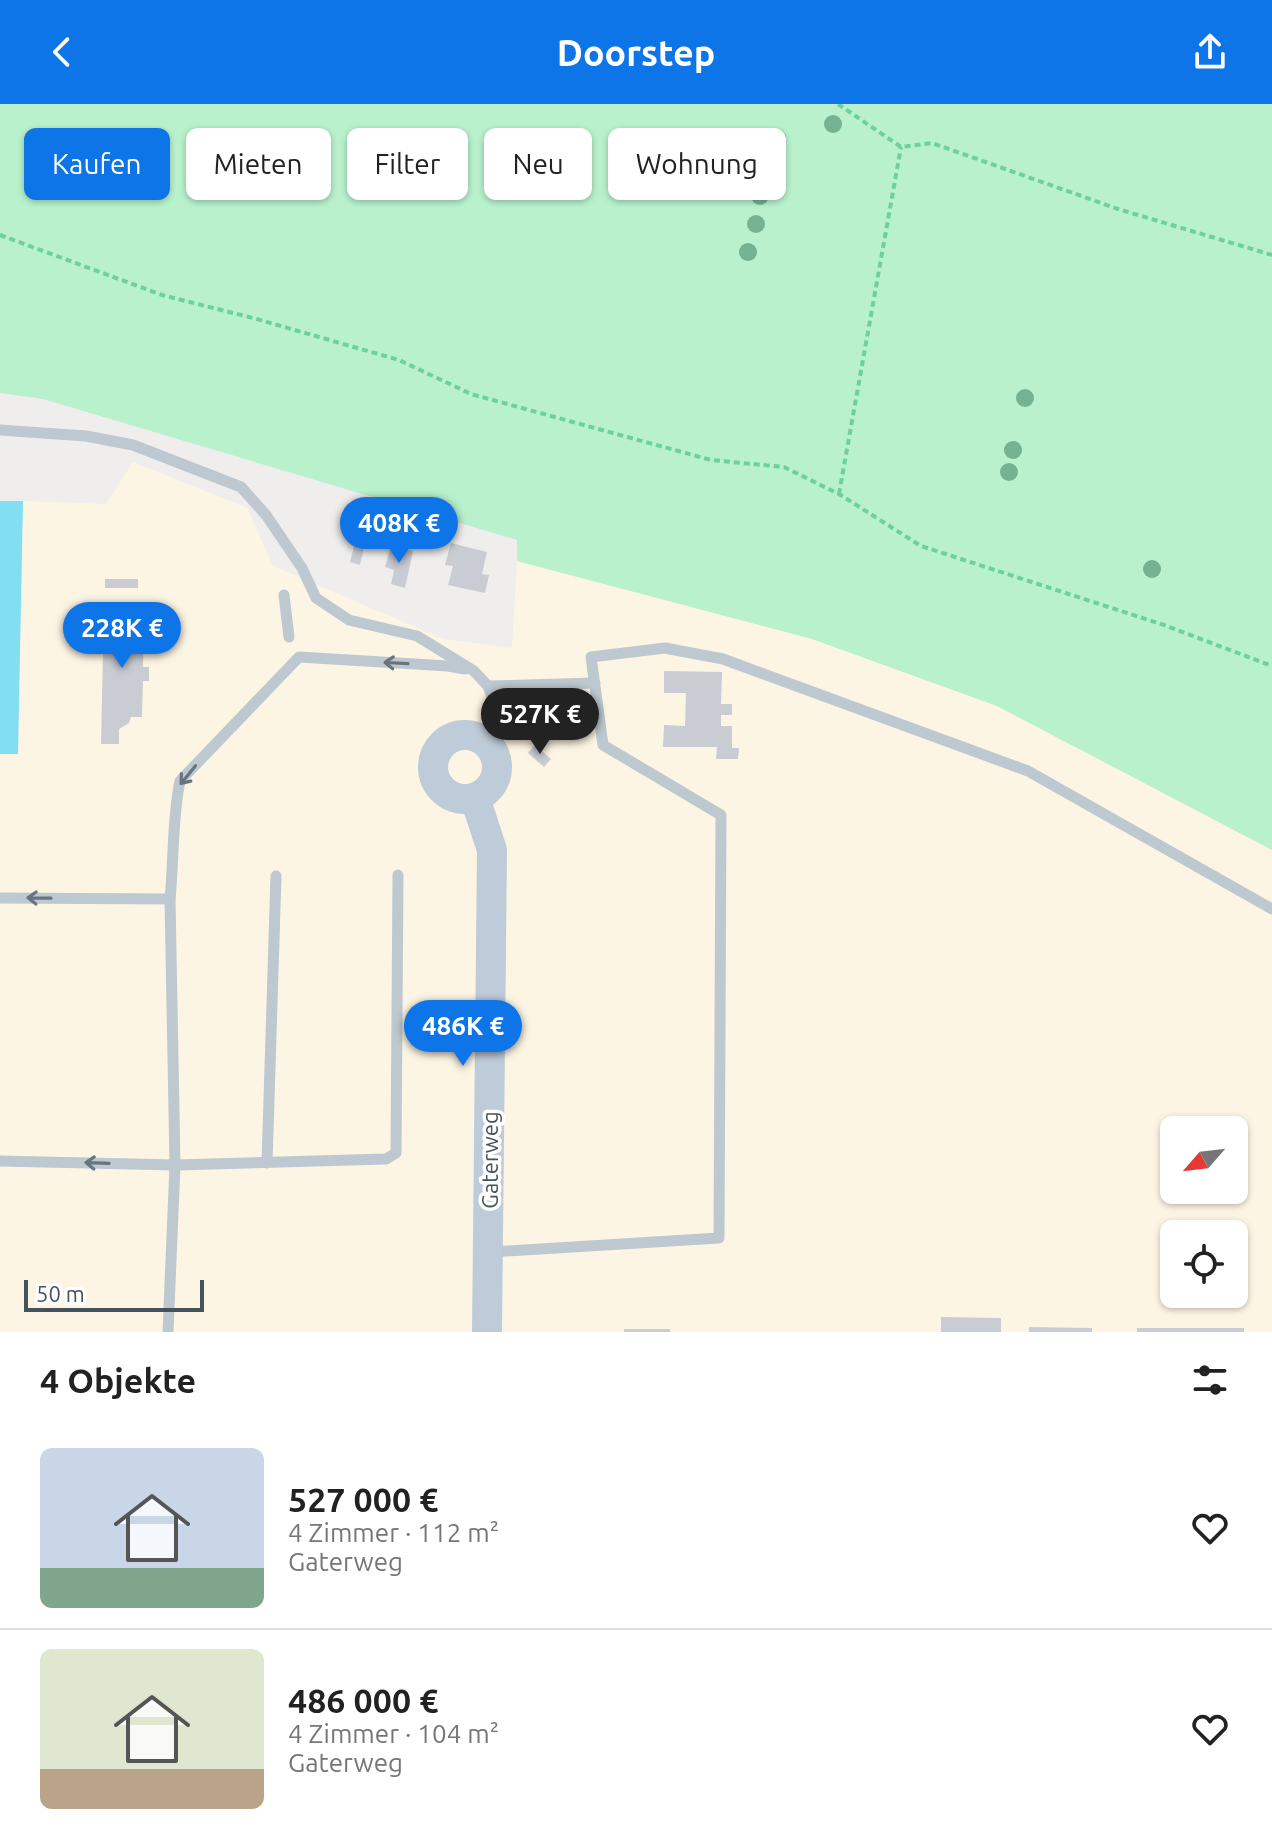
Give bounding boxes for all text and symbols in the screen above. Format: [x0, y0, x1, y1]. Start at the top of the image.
icon: back [40, 30, 84, 74]
icon: share [1188, 30, 1232, 74]
text: Doorstep [557, 32, 715, 73]
chip: Kaufen [24, 128, 170, 200]
chip: Mieten [186, 128, 331, 200]
chip: Filter [347, 128, 468, 200]
chip: Neu [484, 128, 592, 200]
chip: Wohnung [608, 128, 786, 200]
pin: 408K € [334, 497, 464, 565]
text: 408K € [358, 508, 440, 537]
pin: 228K € [57, 602, 187, 670]
text: 228K € [81, 613, 163, 642]
one-way arrow [383, 655, 410, 670]
pin: 527K € [475, 688, 605, 756]
text: 527K € [499, 699, 581, 728]
one-way arrow [179, 764, 197, 785]
one-way arrow [26, 890, 53, 906]
pin: 486K € [398, 1000, 528, 1068]
text: 486K € [422, 1011, 504, 1040]
street label: Gaterweg [477, 1111, 502, 1209]
north arrow [1160, 1116, 1248, 1204]
map controls [1160, 1116, 1248, 1308]
one-way arrow [84, 1156, 111, 1171]
button: locate [1160, 1220, 1248, 1308]
scale bar [24, 1276, 204, 1312]
text: 50 m [36, 1281, 85, 1306]
icon: filters [1188, 1358, 1232, 1402]
text: 4 Objekte [40, 1361, 196, 1399]
icon: home [104, 1480, 200, 1576]
text: 527 000 € [288, 1480, 438, 1518]
icon: heart [1188, 1506, 1232, 1550]
text: 4 Zimmer · 112 m² [288, 1518, 499, 1547]
text: Gaterweg [288, 1547, 403, 1576]
icon: home [104, 1681, 200, 1777]
text: 486 000 € [288, 1681, 438, 1719]
icon: heart [1188, 1707, 1232, 1751]
text: 4 Zimmer · 104 m² [288, 1719, 499, 1748]
text: Gaterweg [288, 1748, 403, 1777]

